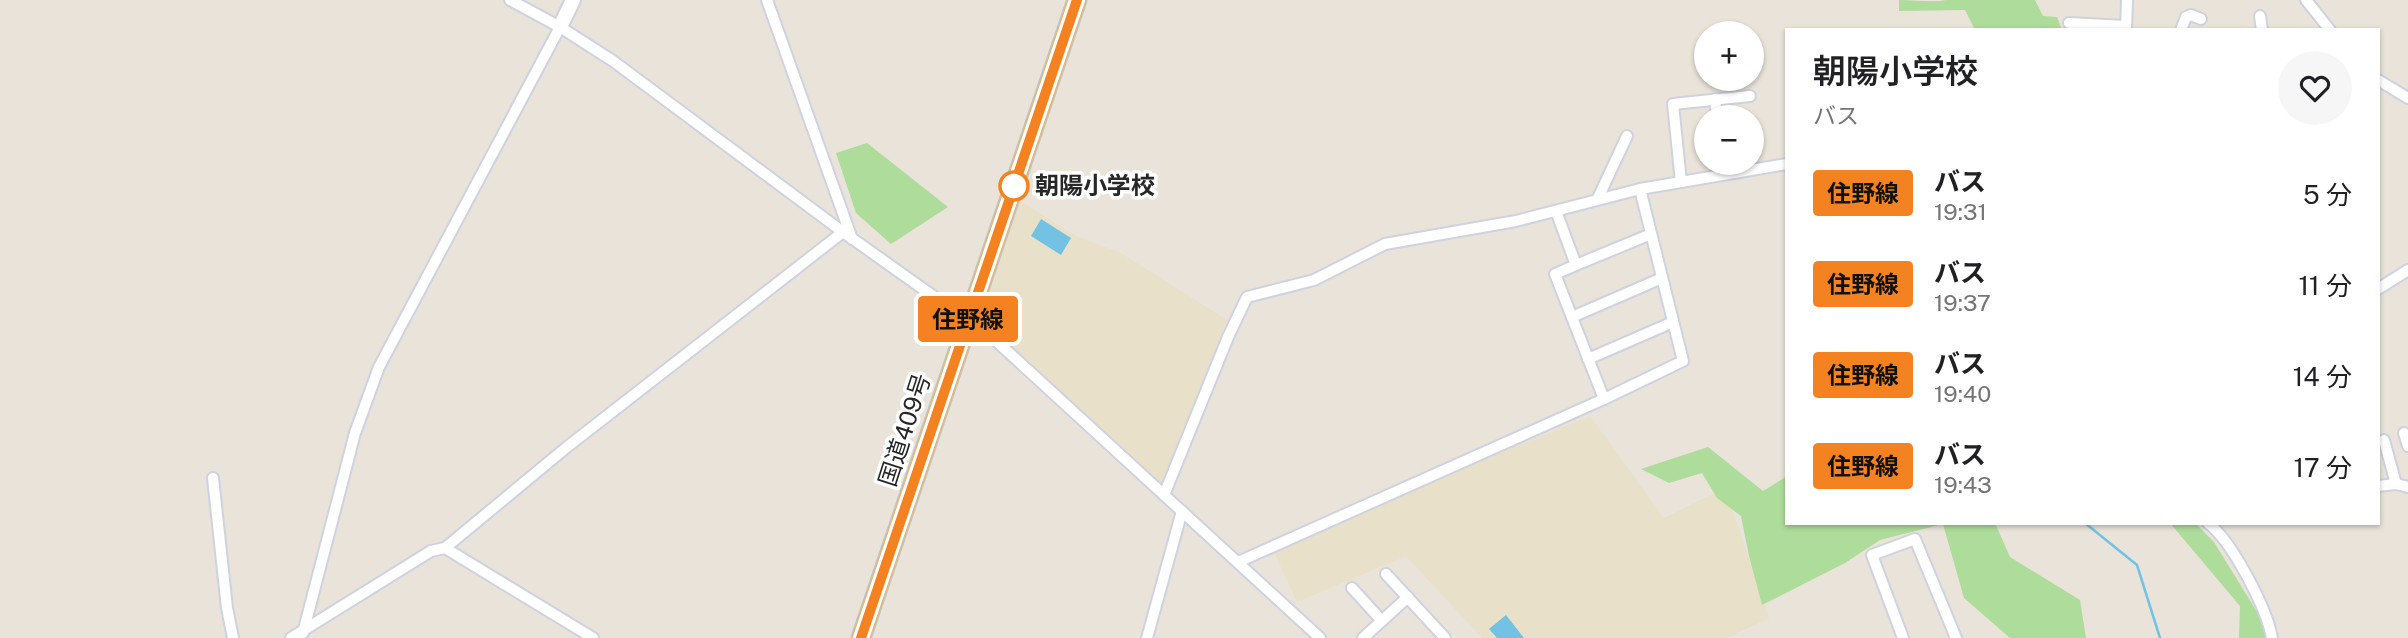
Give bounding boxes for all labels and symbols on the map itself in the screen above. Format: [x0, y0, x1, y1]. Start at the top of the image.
marker: 朝陽小学校 [999, 171, 1029, 201]
place label: 朝陽小学校 [1035, 171, 1155, 199]
line badge: 住野線 [928, 296, 1008, 342]
street label: 国道409号 [873, 370, 935, 489]

